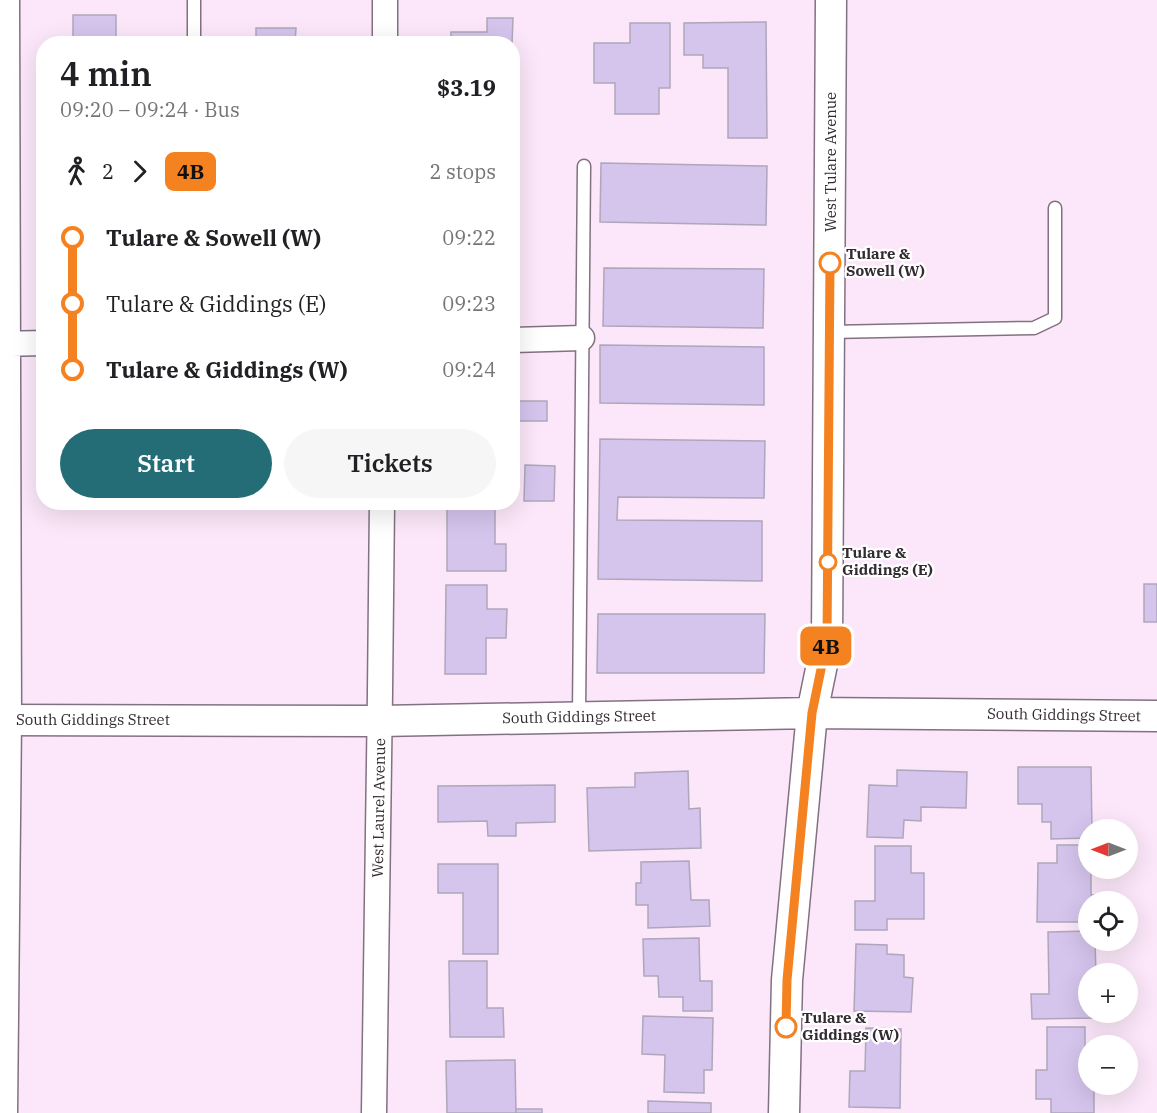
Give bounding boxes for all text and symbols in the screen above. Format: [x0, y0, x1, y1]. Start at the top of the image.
text: 4 min [60, 52, 152, 95]
text: $3.19 [437, 73, 496, 102]
street label: West Tulare Avenue [821, 92, 840, 232]
text: 09:20 – 09:24 · Bus [60, 96, 240, 123]
icon: walk [60, 155, 93, 188]
icon: forward [123, 155, 156, 188]
text: 4B [177, 157, 204, 185]
text: 2 [102, 158, 114, 185]
text: 2 stops [429, 158, 496, 185]
text: Tulare & Sowell (W) [106, 223, 321, 252]
text: 09:22 [442, 224, 496, 251]
place label: Tulare & Sowell (W) [846, 244, 925, 280]
marker: Tulare & Sowell (W) [819, 252, 841, 274]
text: Tulare & Giddings (E) [106, 289, 326, 318]
text: 09:23 [442, 290, 496, 317]
text: Tulare & Giddings (W) [106, 355, 348, 384]
text: 09:24 [442, 356, 496, 383]
button: Start [60, 429, 272, 498]
button: Tickets [284, 429, 496, 498]
place label: Tulare & Giddings (E) [842, 543, 933, 579]
marker: Tulare & Giddings (E) [819, 553, 837, 571]
line badge: 4B [799, 626, 853, 666]
text: 4B [812, 632, 840, 660]
street label: South Giddings Street [987, 704, 1141, 725]
street label: South Giddings Street [502, 706, 656, 727]
street label: South Giddings Street [16, 710, 170, 729]
street label: West Laurel Avenue [368, 738, 389, 878]
north arrow [1078, 819, 1138, 879]
map controls [1078, 819, 1138, 1095]
button: locate [1078, 891, 1138, 951]
button: + [1078, 963, 1138, 1023]
place label: Tulare & Giddings (W) [802, 1008, 899, 1044]
marker: Tulare & Giddings (W) [775, 1016, 797, 1038]
button: − [1078, 1035, 1138, 1095]

